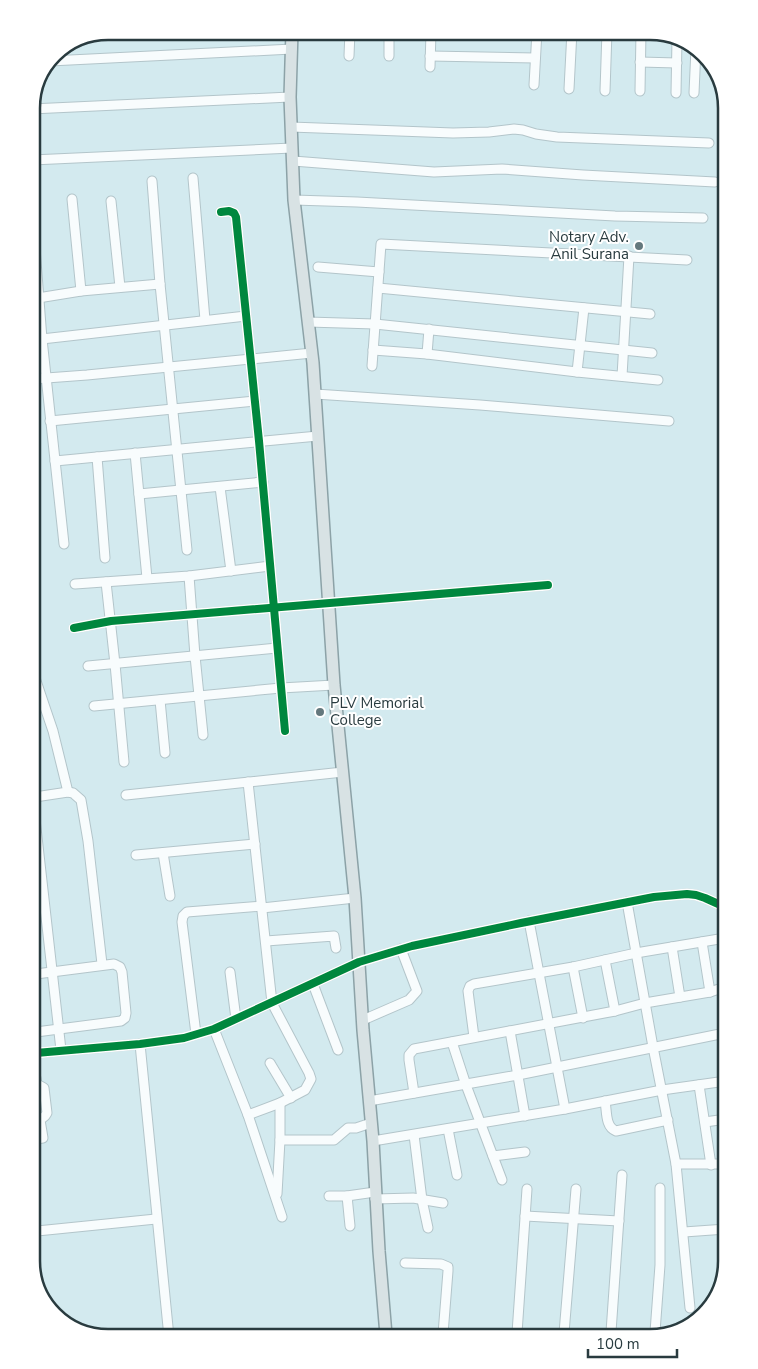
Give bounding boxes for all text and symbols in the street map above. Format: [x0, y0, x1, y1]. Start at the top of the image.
place label: Notary Adv. Anil Surana [549, 227, 629, 264]
marker: Notary Adv. Anil Surana [633, 240, 645, 252]
place label: PLV Memorial College [330, 693, 424, 730]
marker: PLV Memorial College [314, 706, 326, 718]
scale bar [588, 1326, 677, 1358]
text: 100 m [596, 1334, 640, 1354]

